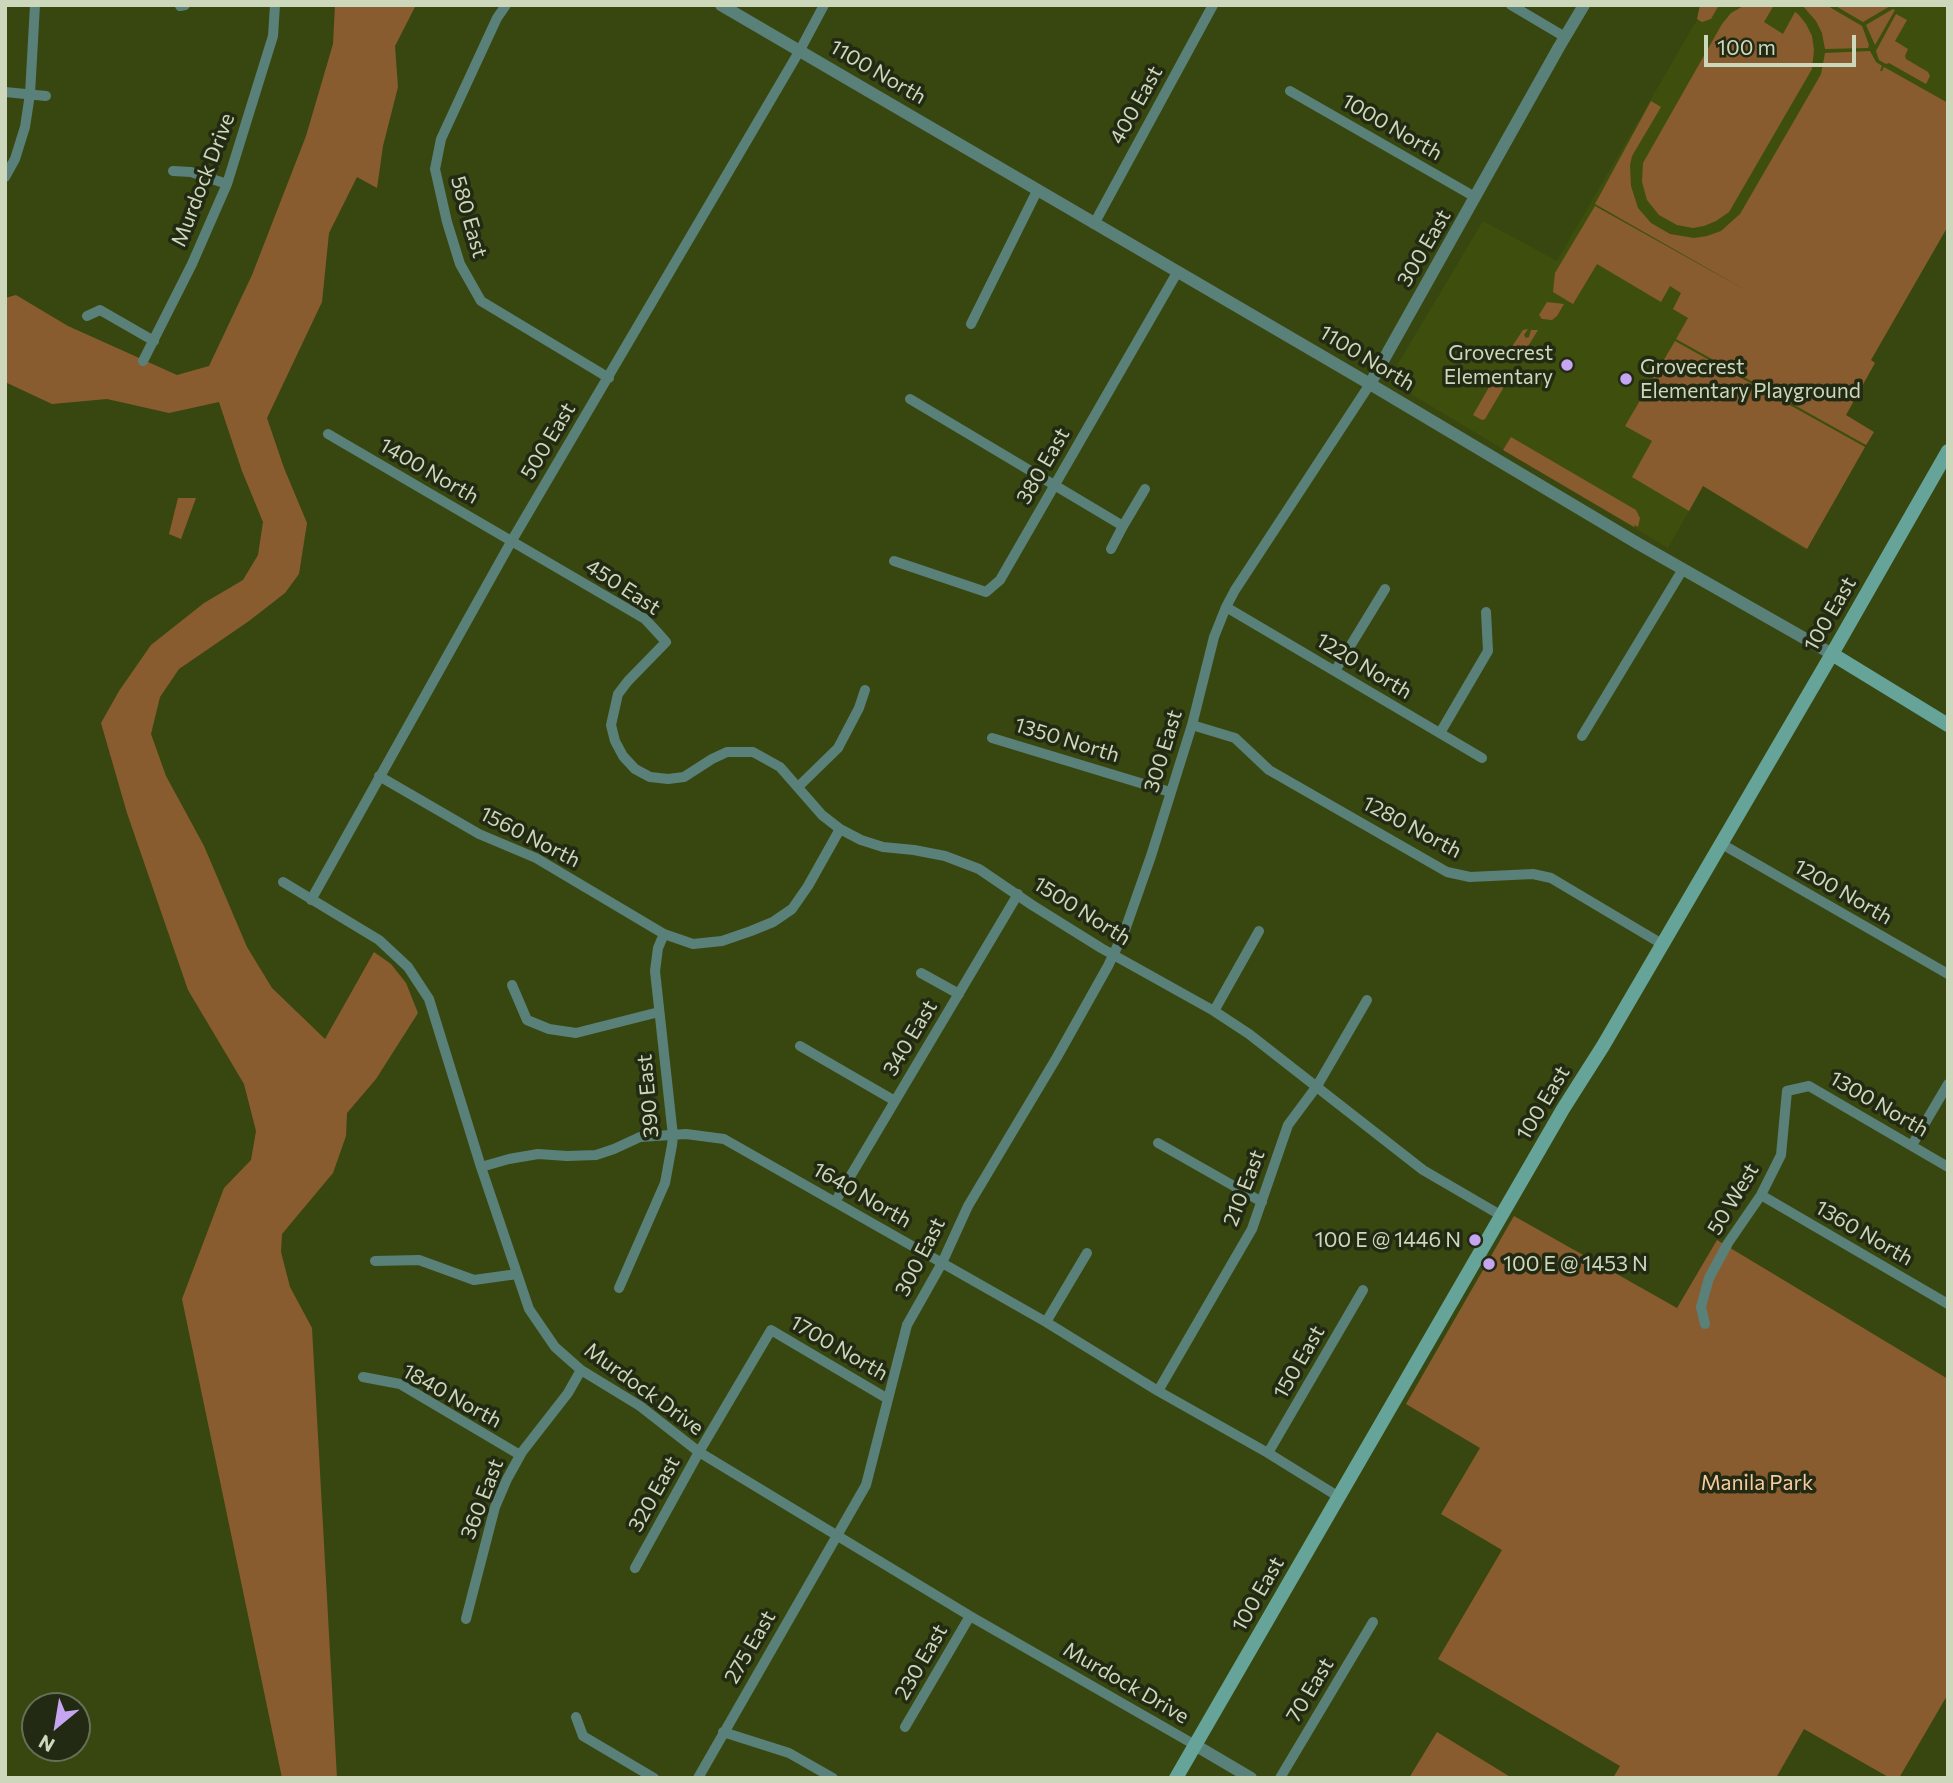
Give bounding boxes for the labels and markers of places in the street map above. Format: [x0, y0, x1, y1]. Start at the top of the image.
place label: Grovecrest Elementary [1444, 340, 1553, 390]
place label: Grovecrest Elementary Playground [1640, 354, 1861, 404]
marker: Grovecrest Elementary [1559, 357, 1575, 373]
marker: Grovecrest Elementary Playground [1618, 371, 1634, 387]
place label: 100 E @ 1446 N [1315, 1227, 1461, 1253]
marker: 100 E @ 1446 N [1467, 1232, 1483, 1248]
place label: 100 E @ 1453 N [1503, 1251, 1648, 1277]
marker: 100 E @ 1453 N [1481, 1256, 1497, 1272]

